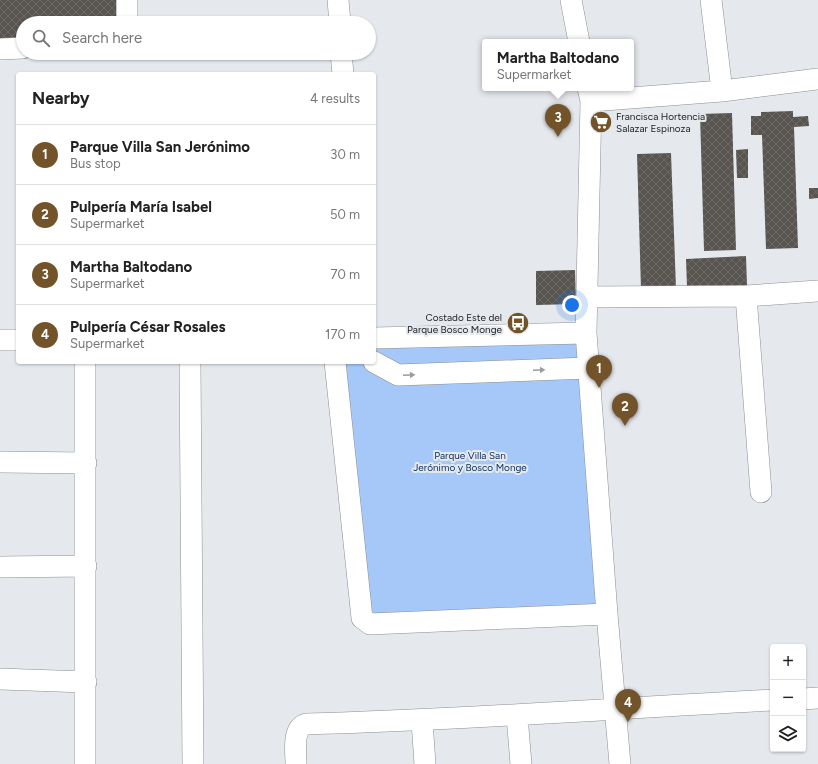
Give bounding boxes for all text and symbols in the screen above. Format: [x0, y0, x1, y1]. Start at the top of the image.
search box [16, 16, 376, 60]
icon: search [30, 27, 52, 49]
text: Search here [62, 29, 142, 47]
popup [482, 39, 634, 91]
text: Martha Baltodano [497, 49, 619, 67]
text: Supermarket [497, 67, 572, 82]
text: Nearby [32, 88, 90, 108]
text: 4 results [310, 91, 360, 106]
pin: 3 [545, 104, 571, 137]
supermarket icon: Francisca Hortencia Salazar Espinoza [588, 109, 614, 135]
place label: Francisca Hortencia Salazar Espinoza [616, 110, 705, 135]
text: Parque Villa San Jerónimo [70, 138, 250, 156]
text: 1 [42, 147, 48, 162]
text: 30 m [330, 147, 360, 162]
text: Bus stop [70, 156, 121, 171]
text: Pulpería María Isabel [70, 198, 212, 216]
text: 2 [41, 207, 49, 222]
text: 50 m [330, 207, 360, 222]
text: Supermarket [70, 216, 145, 231]
text: Martha Baltodano [70, 258, 192, 276]
text: 3 [41, 267, 49, 282]
text: 70 m [330, 267, 360, 282]
text: Supermarket [70, 276, 145, 291]
your location [562, 295, 582, 315]
bus stop icon: Costado Este del Parque Bosco Monge [505, 310, 531, 336]
place label: Costado Este del Parque Bosco Monge [407, 311, 503, 336]
text: Pulpería César Rosales [70, 318, 226, 336]
text: 4 [41, 327, 49, 342]
text: 170 m [325, 327, 360, 342]
text: Supermarket [70, 336, 145, 351]
pin: 1 [586, 355, 612, 388]
one-way arrow [533, 366, 545, 373]
one-way arrow [403, 372, 416, 378]
pin: 2 [612, 393, 638, 426]
park label: Parque Villa San Jerónimo y Bosco Monge [413, 449, 527, 474]
map controls [770, 644, 806, 752]
button: + [770, 644, 806, 680]
button: − [770, 680, 806, 716]
pin: 4 [615, 689, 641, 722]
button: layers [770, 716, 806, 752]

